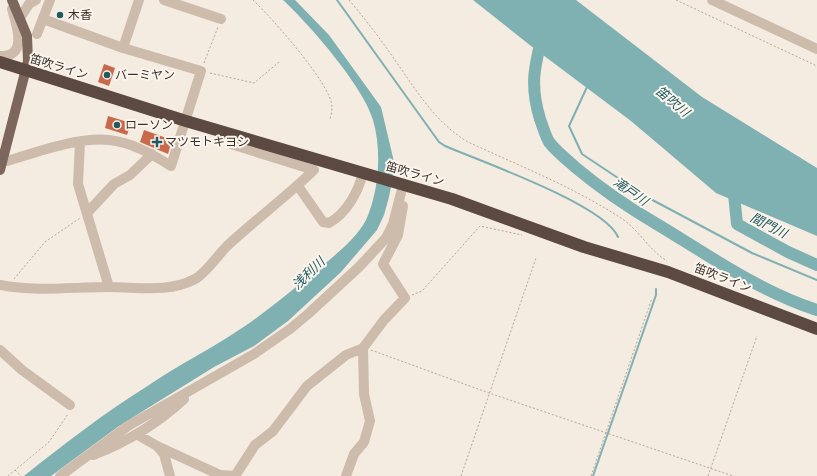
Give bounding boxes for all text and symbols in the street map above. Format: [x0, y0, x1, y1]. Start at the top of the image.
place label: 木香 [68, 7, 92, 23]
marker: 木香 [55, 10, 65, 20]
street label: 笛吹ライン [28, 51, 90, 83]
place label: バーミヤン [115, 67, 175, 83]
marker: バーミヤン [102, 70, 112, 80]
water label: 笛吹川 [652, 82, 695, 122]
place label: ローソン [125, 117, 173, 133]
marker: ローソン [112, 120, 122, 130]
place label: マツモトキヨシ [165, 134, 249, 150]
marker: マツモトキヨシ [152, 137, 162, 147]
street label: 笛吹ライン [384, 158, 446, 190]
water label: 滝戸川 [609, 173, 653, 212]
water label: 間門川 [747, 209, 792, 244]
water label: 浅利川 [288, 252, 330, 294]
street label: 笛吹ライン [692, 260, 754, 296]

